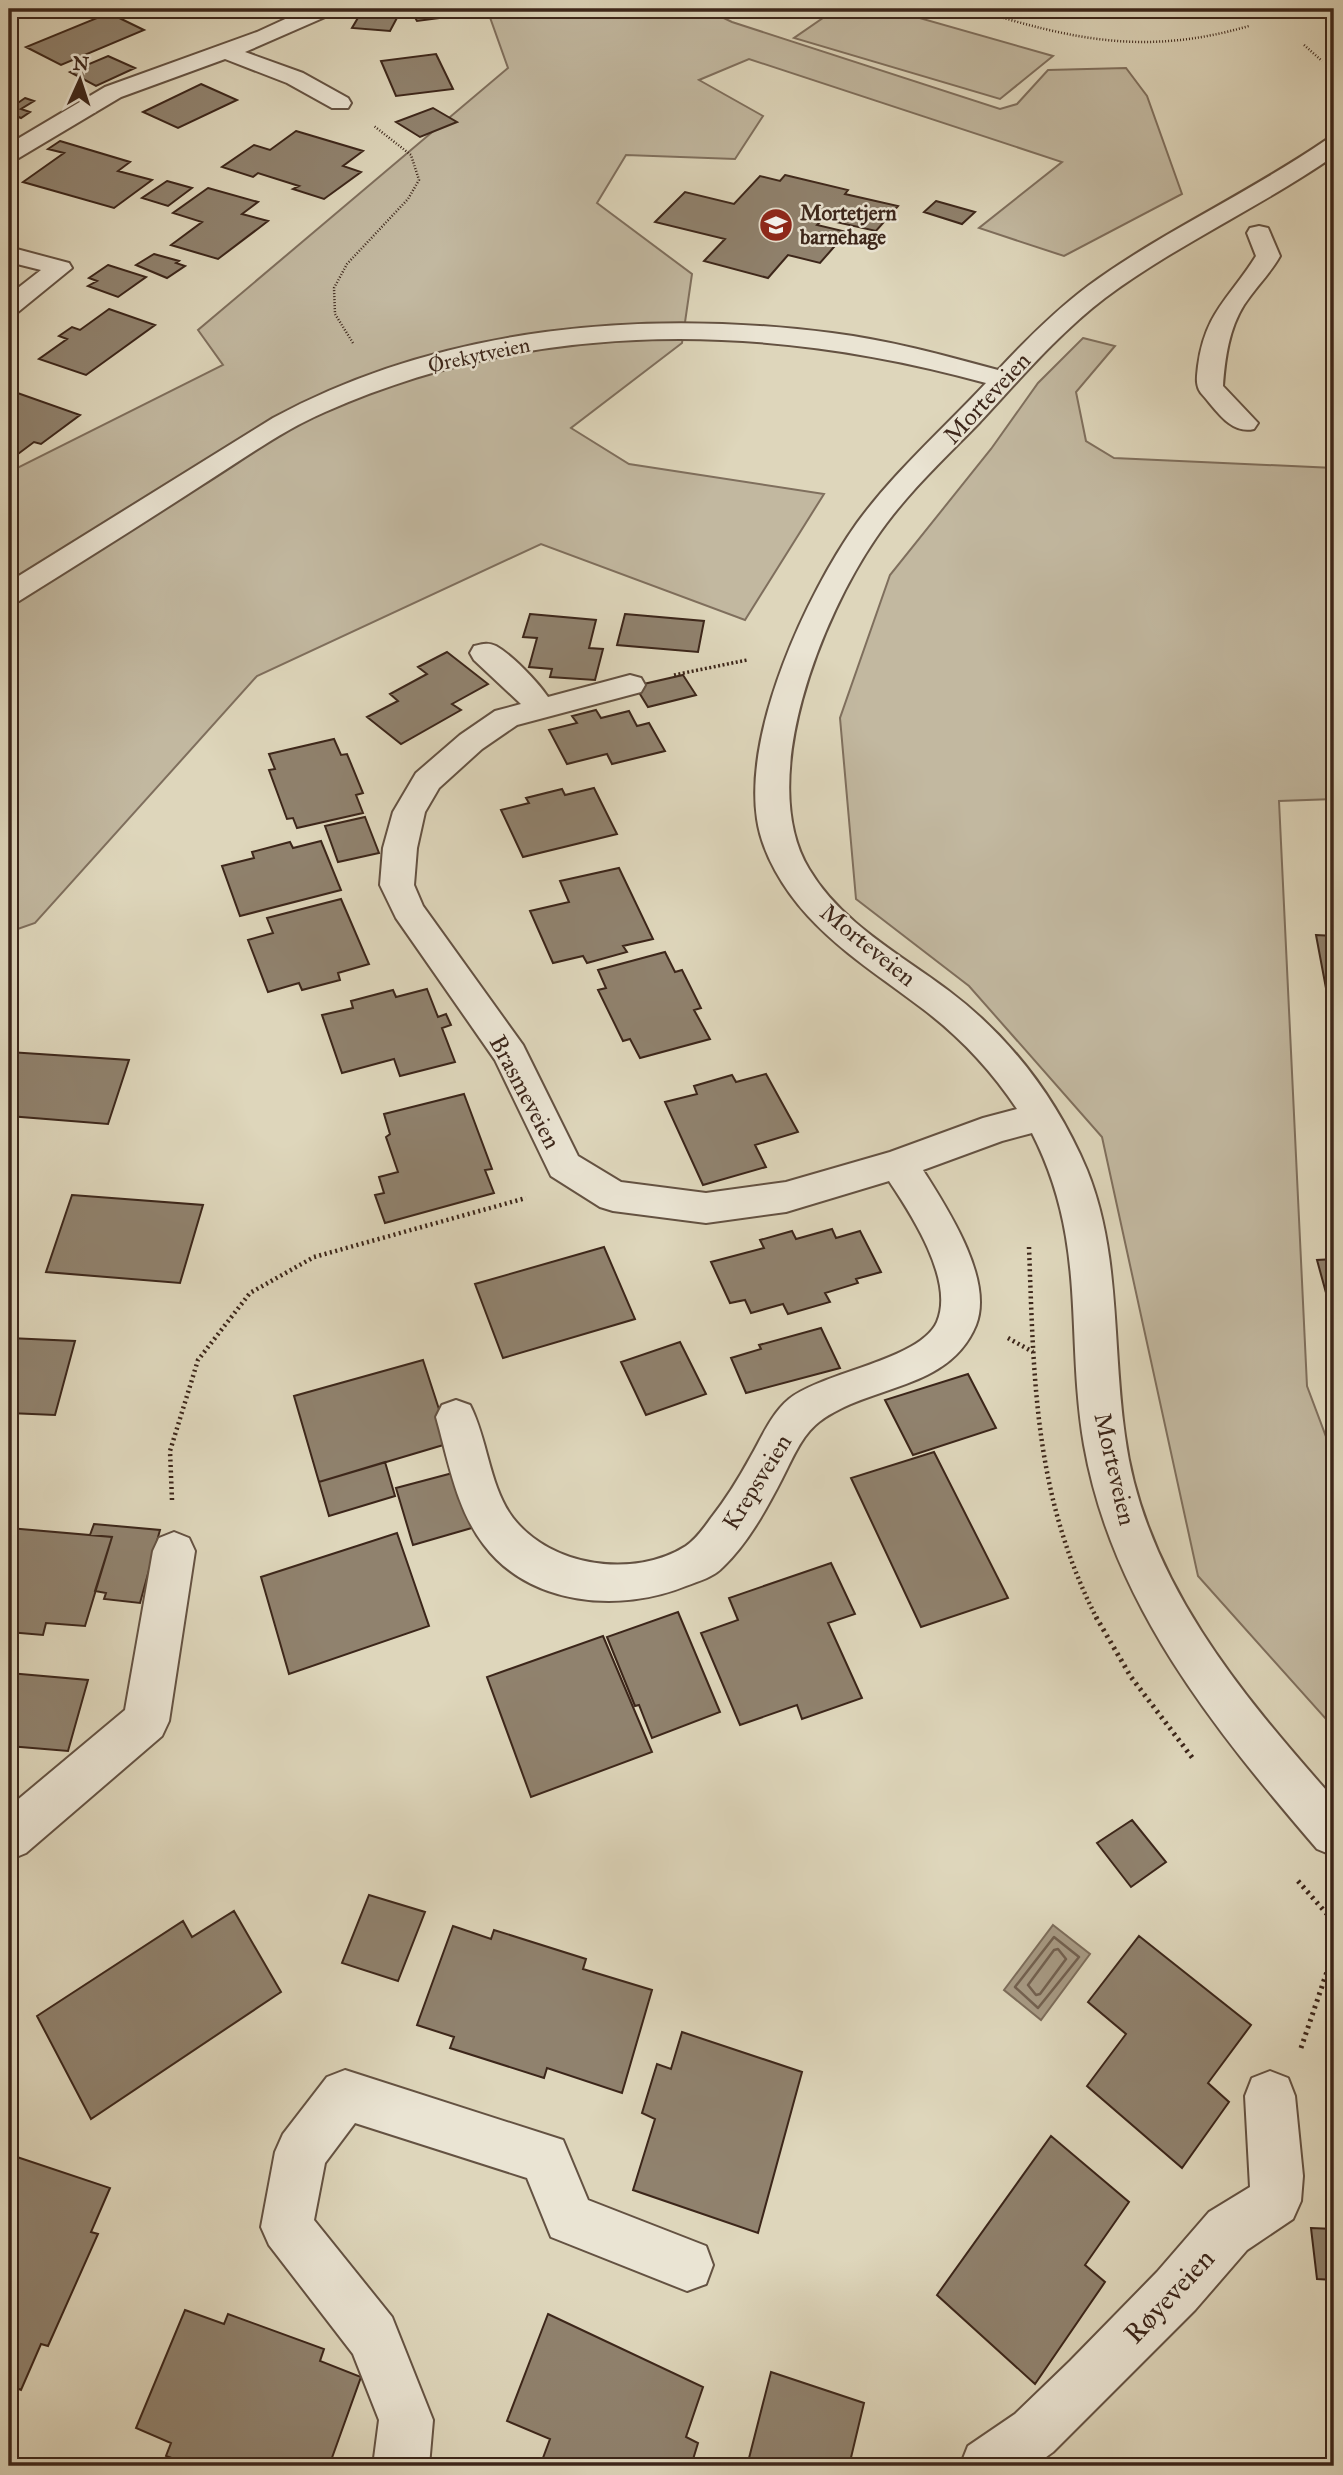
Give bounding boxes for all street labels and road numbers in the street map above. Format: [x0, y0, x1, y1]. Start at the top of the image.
street label: Ørekytveien [426, 331, 532, 379]
street label: Morteveien [937, 346, 1037, 450]
street label: Morteveien [814, 897, 922, 993]
street label: Brasmeveien [483, 1030, 567, 1154]
street label: Morteveien [1087, 1410, 1143, 1528]
street label: Krepsveien [716, 1429, 798, 1535]
street label: Røyeveien [1116, 2241, 1222, 2351]

